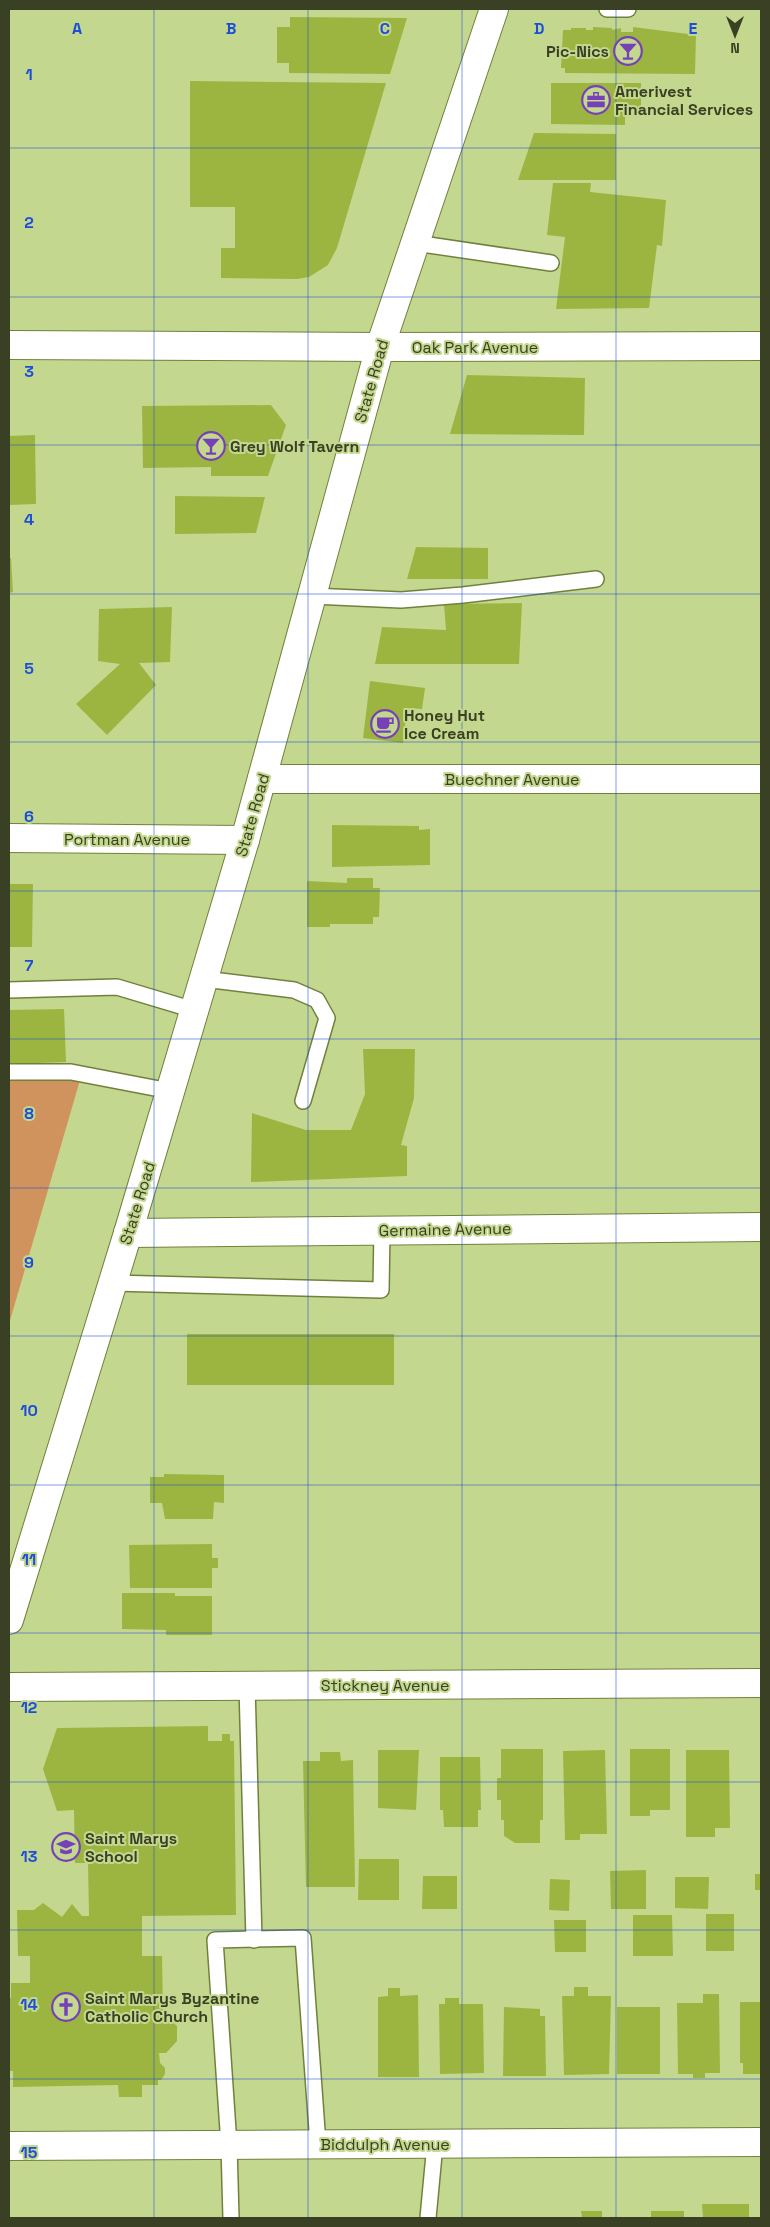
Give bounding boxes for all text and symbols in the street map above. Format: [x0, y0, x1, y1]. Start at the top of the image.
north arrow [710, 10, 760, 60]
text: A [72, 18, 82, 39]
text: B [226, 18, 236, 39]
text: C [380, 18, 390, 39]
text: D [534, 18, 544, 39]
text: E [689, 18, 698, 39]
bar icon: Pic-Nics [613, 36, 643, 66]
text: N [730, 39, 740, 57]
place label: Pic-Nics [546, 41, 609, 62]
text: 1 [25, 64, 33, 85]
place label: Amerivest Financial Services [615, 81, 753, 120]
office icon: Amerivest Financial Services [581, 85, 611, 115]
text: 2 [24, 212, 34, 233]
street label: State Road [350, 337, 393, 425]
street label: Oak Park Avenue [412, 337, 538, 358]
text: 3 [24, 361, 34, 382]
bar icon: Grey Wolf Tavern [196, 431, 226, 461]
place label: Grey Wolf Tavern [230, 436, 359, 457]
text: 4 [24, 509, 34, 530]
text: 5 [24, 658, 34, 679]
place label: Honey Hut Ice Cream [404, 705, 485, 744]
cafe icon: Honey Hut Ice Cream [370, 709, 400, 739]
street label: Buechner Avenue [445, 769, 579, 790]
street label: State Road [231, 771, 274, 859]
text: 6 [24, 806, 34, 827]
street label: Portman Avenue [64, 829, 190, 850]
text: 7 [25, 955, 34, 976]
text: 8 [24, 1103, 34, 1124]
street label: State Road [115, 1159, 160, 1247]
street label: Germaine Avenue [379, 1218, 512, 1241]
text: 9 [24, 1252, 34, 1273]
text: 10 [20, 1400, 38, 1421]
text: 11 [22, 1549, 36, 1570]
street label: Stickney Avenue [321, 1675, 449, 1696]
text: 12 [21, 1697, 37, 1718]
place label: Saint Marys School [85, 1828, 177, 1867]
school or university icon: Saint Marys School [51, 1832, 81, 1862]
text: 13 [21, 1846, 38, 1867]
place label: Saint Marys Byzantine Catholic Church [85, 1988, 259, 2027]
church icon: Saint Marys Byzantine Catholic Church [51, 1992, 81, 2022]
text: 14 [20, 1994, 38, 2015]
street label: Biddulph Avenue [320, 2134, 450, 2155]
text: 15 [21, 2142, 38, 2163]

